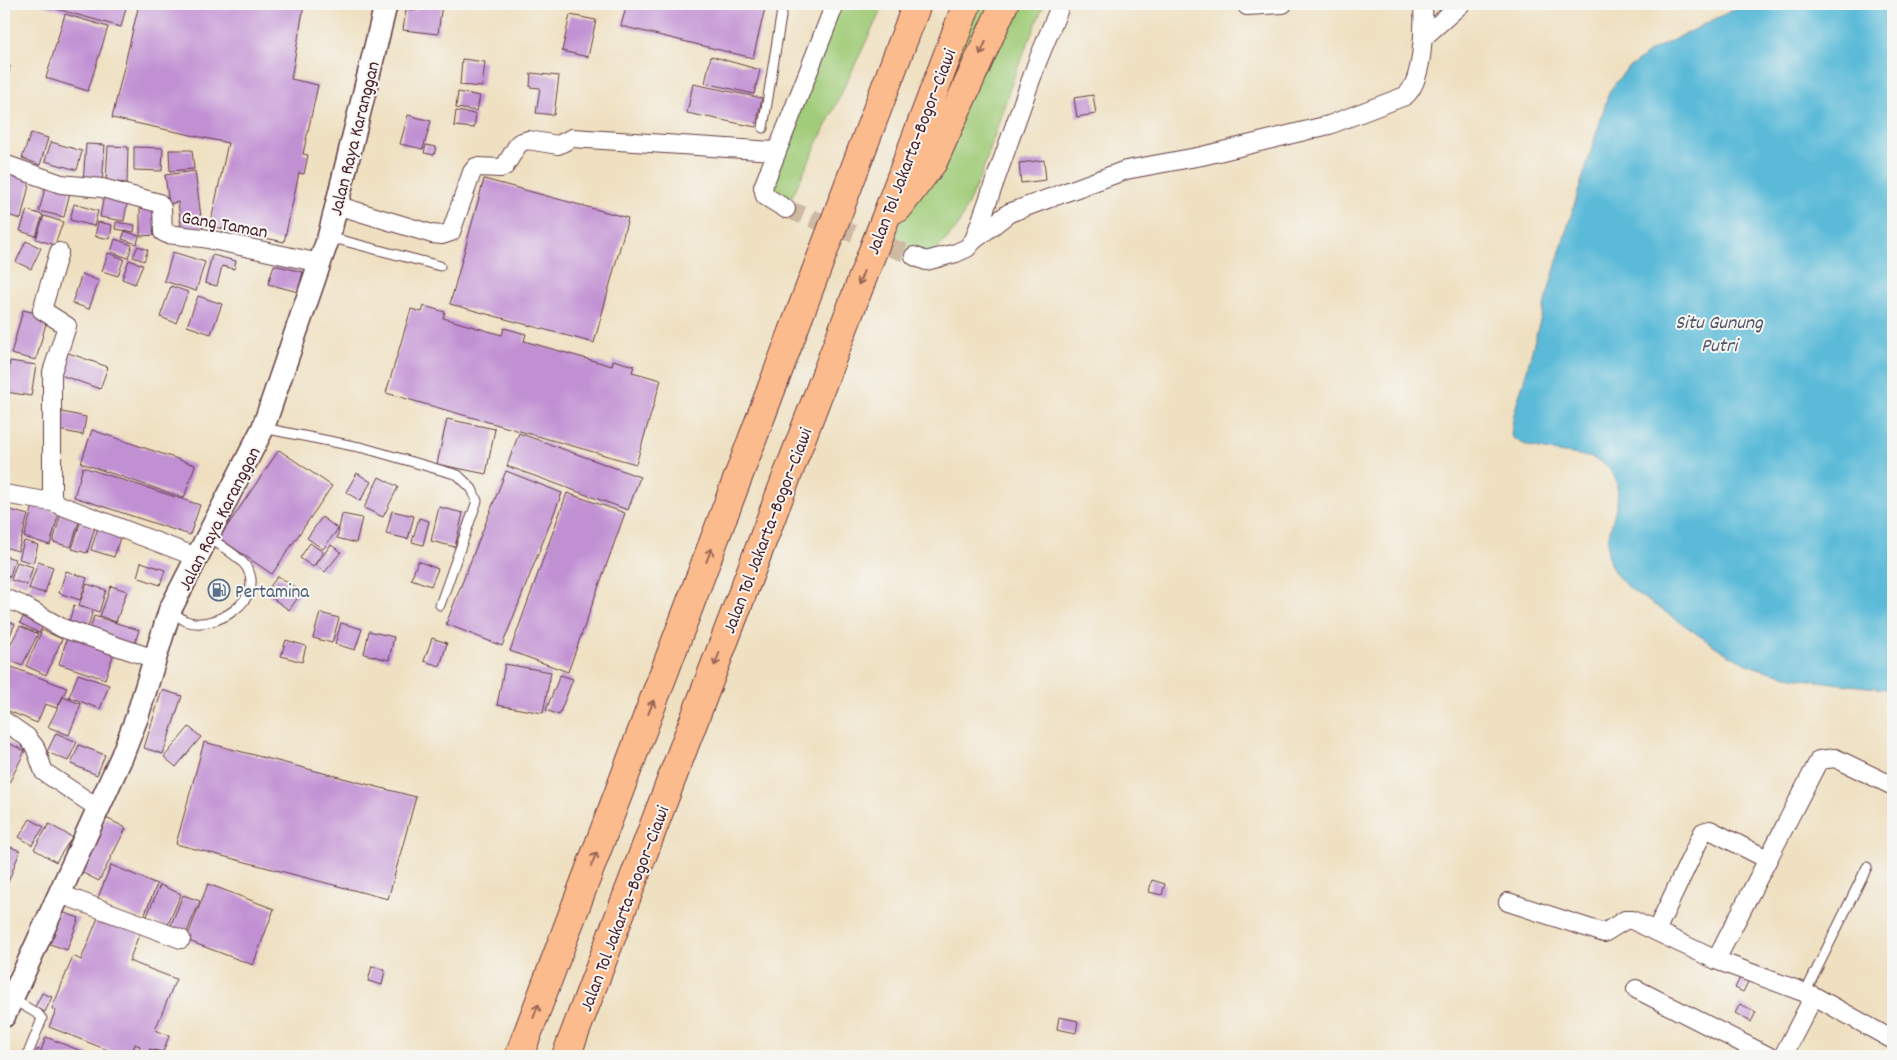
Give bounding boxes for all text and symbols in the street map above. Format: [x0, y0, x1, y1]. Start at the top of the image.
one-way arrow [977, 40, 987, 55]
street label: Jalan Tol Jakarta–Bogor–Ciawi [861, 45, 965, 259]
street label: Jalan Raya Karanggan [324, 59, 389, 219]
street label: Gang Taman [179, 206, 270, 247]
one-way arrow [856, 270, 866, 285]
water label: Situ Gunung Putri [1675, 310, 1764, 361]
street label: Jalan Tol Jakarta–Bogor–Ciawi [717, 424, 821, 638]
street label: Jalan Raya Karanggan [173, 443, 269, 596]
one-way arrow [705, 548, 714, 563]
fuel station icon: Pertamina [207, 578, 231, 602]
place label: Pertamina [235, 580, 310, 607]
one-way arrow [712, 651, 721, 666]
one-way arrow [647, 700, 656, 715]
street label: Jalan Tol Jakarta–Bogor–Ciawi [574, 802, 678, 1016]
one-way arrow [589, 852, 599, 867]
one-way arrow [532, 1003, 541, 1019]

